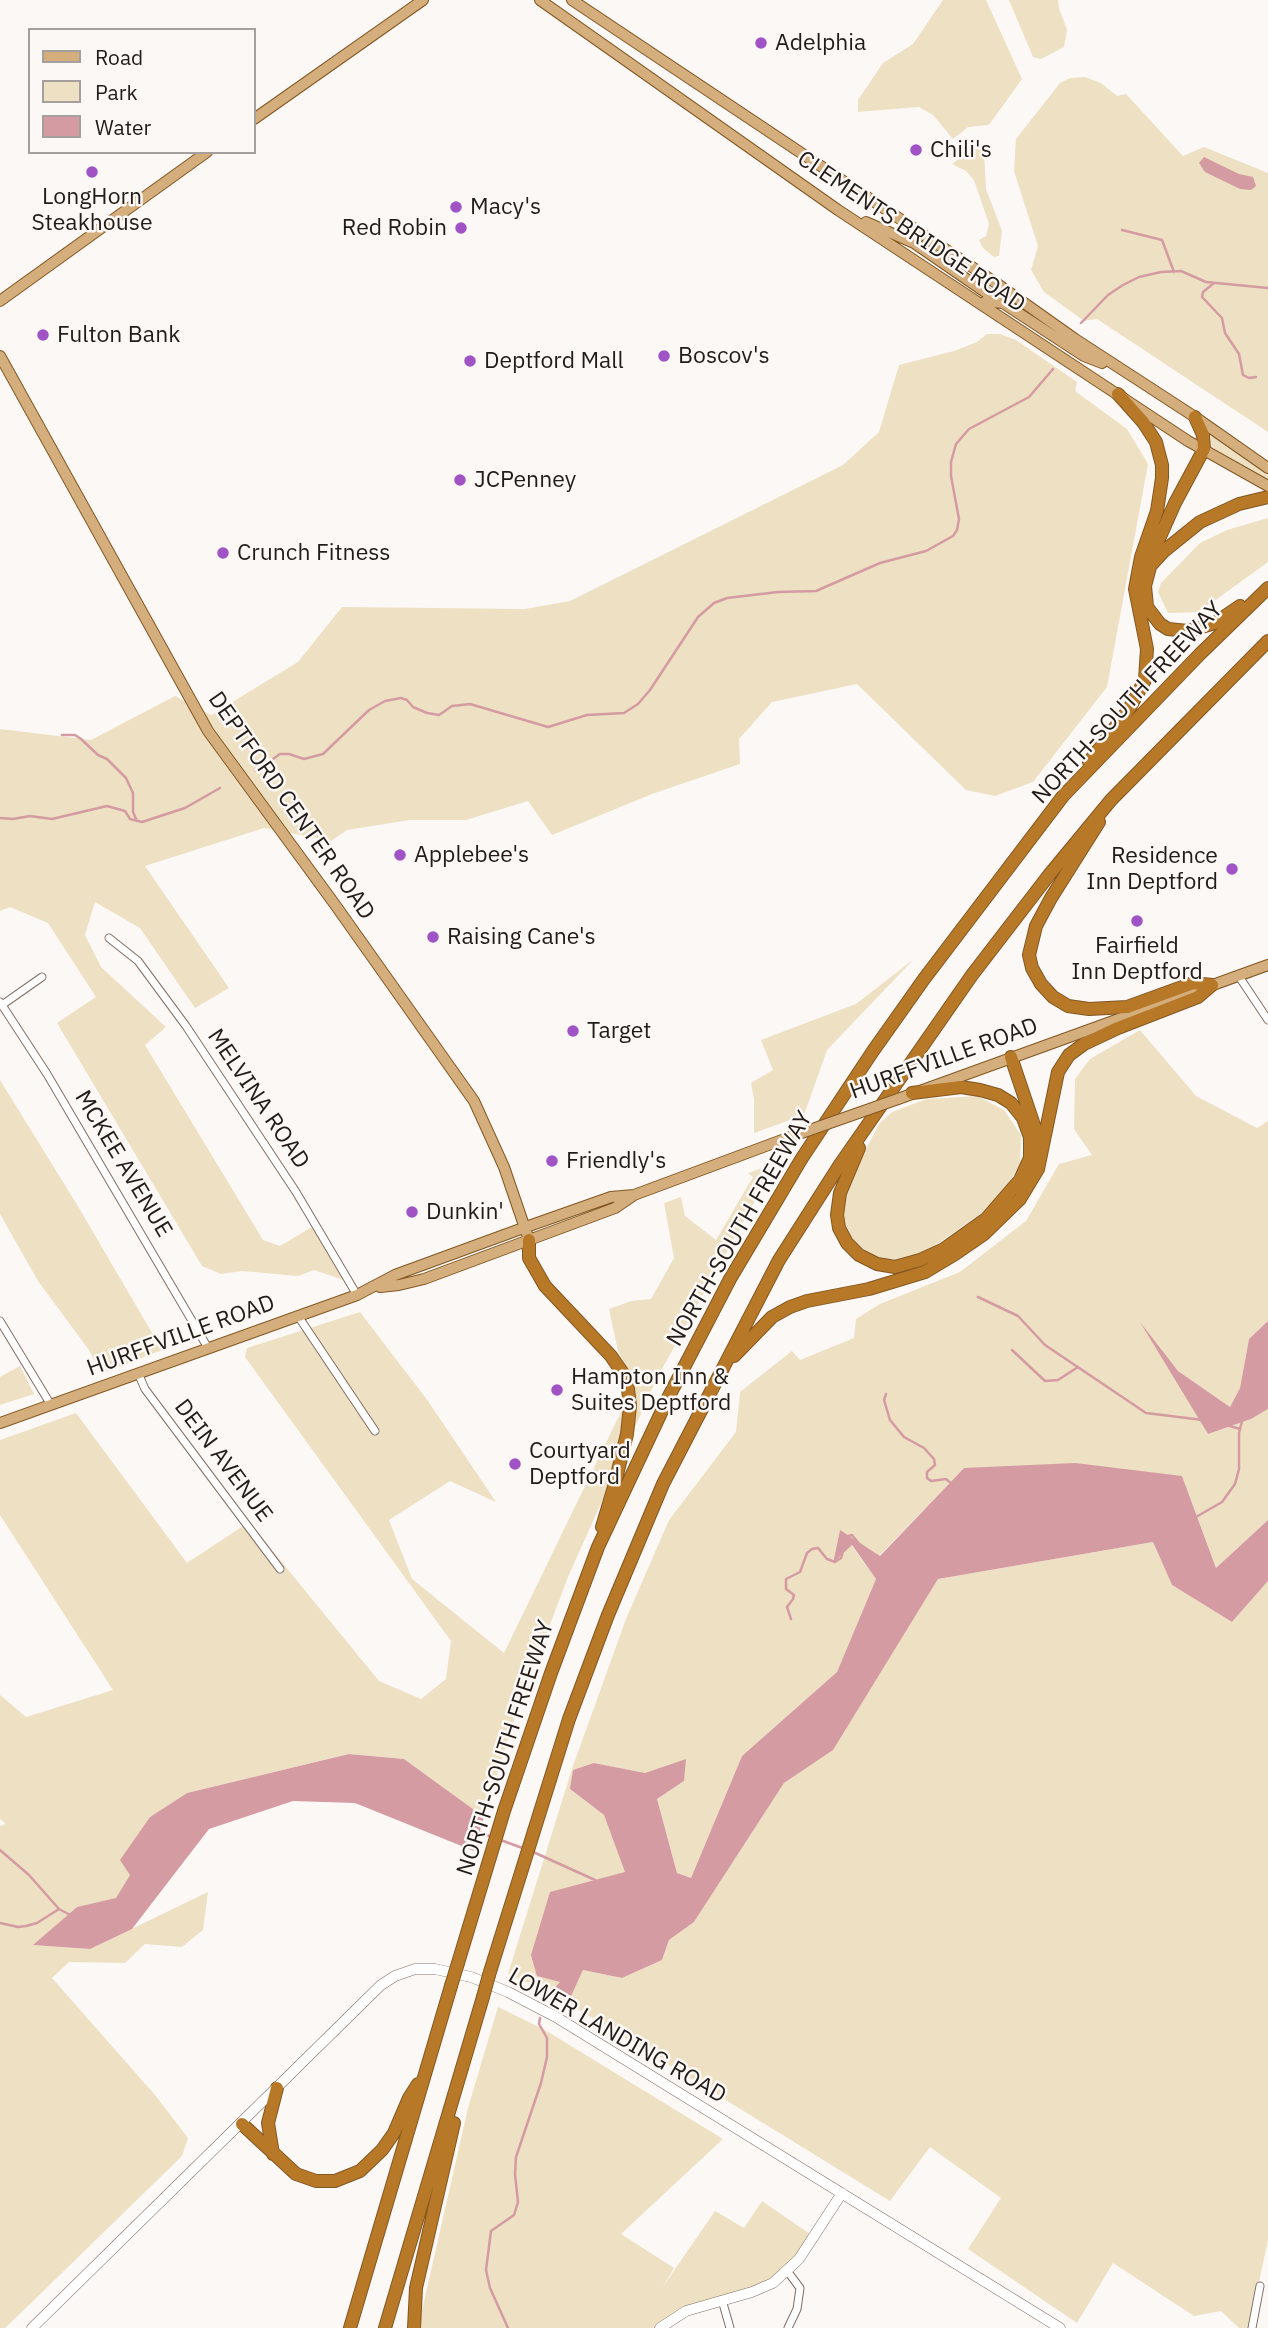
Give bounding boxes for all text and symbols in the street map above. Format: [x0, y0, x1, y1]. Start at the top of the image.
legend [28, 28, 256, 154]
place label: Adelphia [775, 29, 866, 57]
marker: Adelphia [753, 35, 769, 51]
text: Road [95, 43, 143, 71]
text: Park [95, 78, 138, 106]
text: Water [95, 113, 151, 141]
place label: Chili's [930, 136, 992, 164]
marker: Chili's [908, 142, 924, 158]
street label: CLEMENTS BRIDGE ROAD [792, 145, 1030, 319]
marker: LongHorn Steakhouse [84, 164, 100, 180]
place label: LongHorn Steakhouse [31, 183, 153, 237]
place label: Macy's [470, 193, 541, 221]
marker: Macy's [448, 199, 464, 215]
place label: Red Robin [342, 214, 447, 242]
marker: Red Robin [453, 220, 469, 236]
place label: Fulton Bank [57, 321, 180, 349]
marker: Fulton Bank [35, 327, 51, 343]
place label: Boscov's [678, 342, 770, 370]
place label: Deptford Mall [484, 347, 624, 375]
marker: Boscov's [656, 348, 672, 364]
marker: Deptford Mall [462, 353, 478, 369]
place label: JCPenney [474, 466, 576, 494]
marker: JCPenney [452, 472, 468, 488]
place label: Crunch Fitness [237, 539, 391, 567]
marker: Crunch Fitness [215, 545, 231, 561]
street label: NORTH-SOUTH FREEWAY [1027, 596, 1229, 810]
street label: DEPTFORD CENTER ROAD [202, 687, 380, 925]
place label: Applebee's [414, 841, 529, 869]
place label: Residence Inn Deptford [1086, 842, 1218, 896]
marker: Applebee's [392, 847, 408, 863]
marker: Residence Inn Deptford [1224, 861, 1240, 877]
marker: Fairfield Inn Deptford [1129, 913, 1145, 929]
place label: Raising Cane's [447, 923, 596, 951]
marker: Raising Cane's [425, 929, 441, 945]
place label: Fairfield Inn Deptford [1071, 932, 1203, 986]
street label: HURFFVILLE ROAD [846, 1012, 1042, 1106]
place label: Target [587, 1017, 651, 1045]
marker: Target [565, 1023, 581, 1039]
street label: MELVINA ROAD [201, 1024, 315, 1174]
street label: MCKEE AVENUE [68, 1086, 178, 1242]
street label: NORTH-SOUTH FREEWAY [661, 1107, 819, 1351]
place label: Friendly's [566, 1147, 666, 1175]
marker: Friendly's [544, 1153, 560, 1169]
place label: Dunkin' [426, 1198, 504, 1226]
marker: Dunkin' [404, 1204, 420, 1220]
street label: HURFFVILLE ROAD [83, 1289, 279, 1383]
place label: Hampton Inn & Suites Deptford [571, 1363, 731, 1417]
marker: Hampton Inn & Suites Deptford [549, 1382, 565, 1398]
street label: DEIN AVENUE [168, 1394, 278, 1528]
place label: Courtyard Deptford [529, 1437, 631, 1491]
marker: Courtyard Deptford [507, 1456, 523, 1472]
street label: NORTH-SOUTH FREEWAY [452, 1617, 560, 1879]
street label: LOWER LANDING ROAD [503, 1962, 731, 2110]

